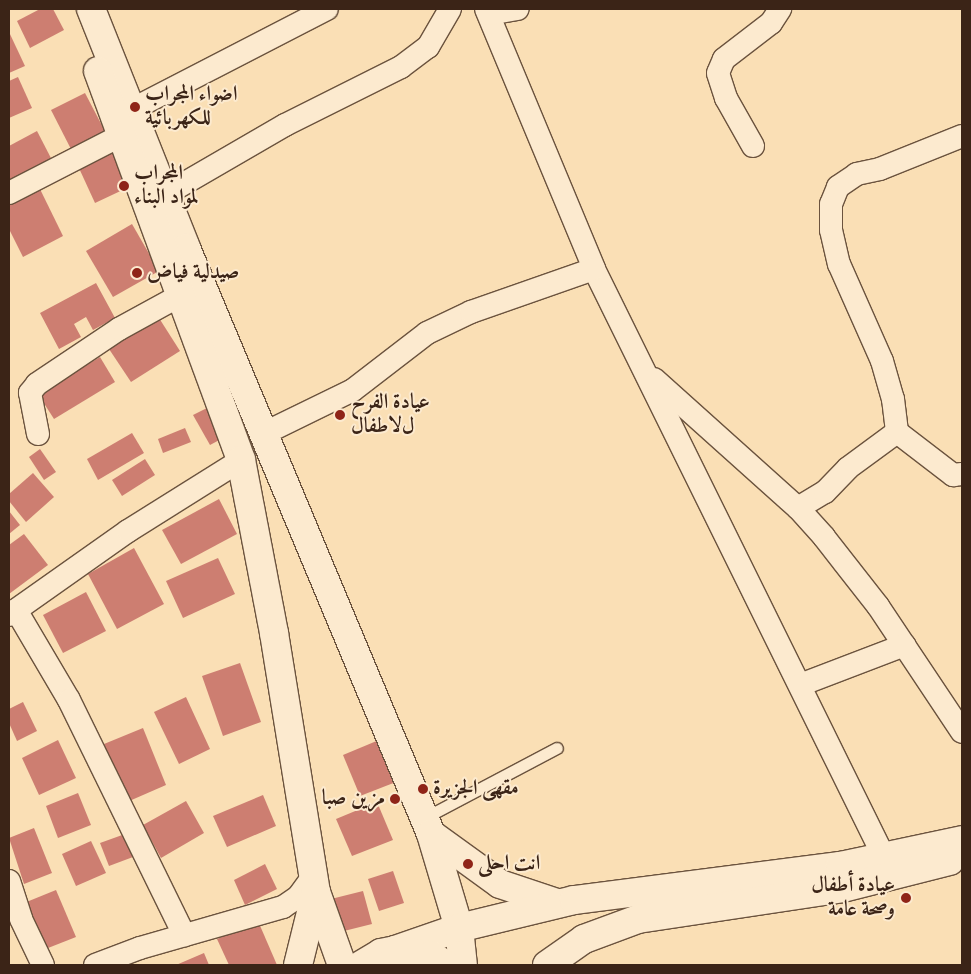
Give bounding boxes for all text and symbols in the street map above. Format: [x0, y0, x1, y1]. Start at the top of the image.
place label: اضواء المجراب للكهربائية [145, 82, 238, 132]
marker: اضواء المجراب للكهربائية [129, 101, 141, 113]
place label: المجراب لمواد البناء [134, 161, 198, 211]
marker: المجراب لمواد البناء [118, 180, 130, 192]
place label: صيدلية فياض [147, 260, 239, 286]
marker: صيدلية فياض [131, 267, 143, 279]
place label: عيادة الفرح لﻻطفال [351, 390, 430, 440]
marker: عيادة الفرح لﻻطفال [333, 408, 347, 422]
place label: مقهى الجزيرة [433, 776, 519, 802]
marker: مقهى الجزيرة [417, 783, 429, 795]
place label: مزين صبا [322, 786, 385, 812]
marker: مزين صبا [389, 793, 401, 805]
place label: انت احلى [478, 851, 540, 877]
marker: انت احلى [462, 858, 474, 870]
place label: عيادة أطفال وصحة عامة [811, 873, 895, 923]
marker: عيادة أطفال وصحة عامة [899, 891, 913, 905]

